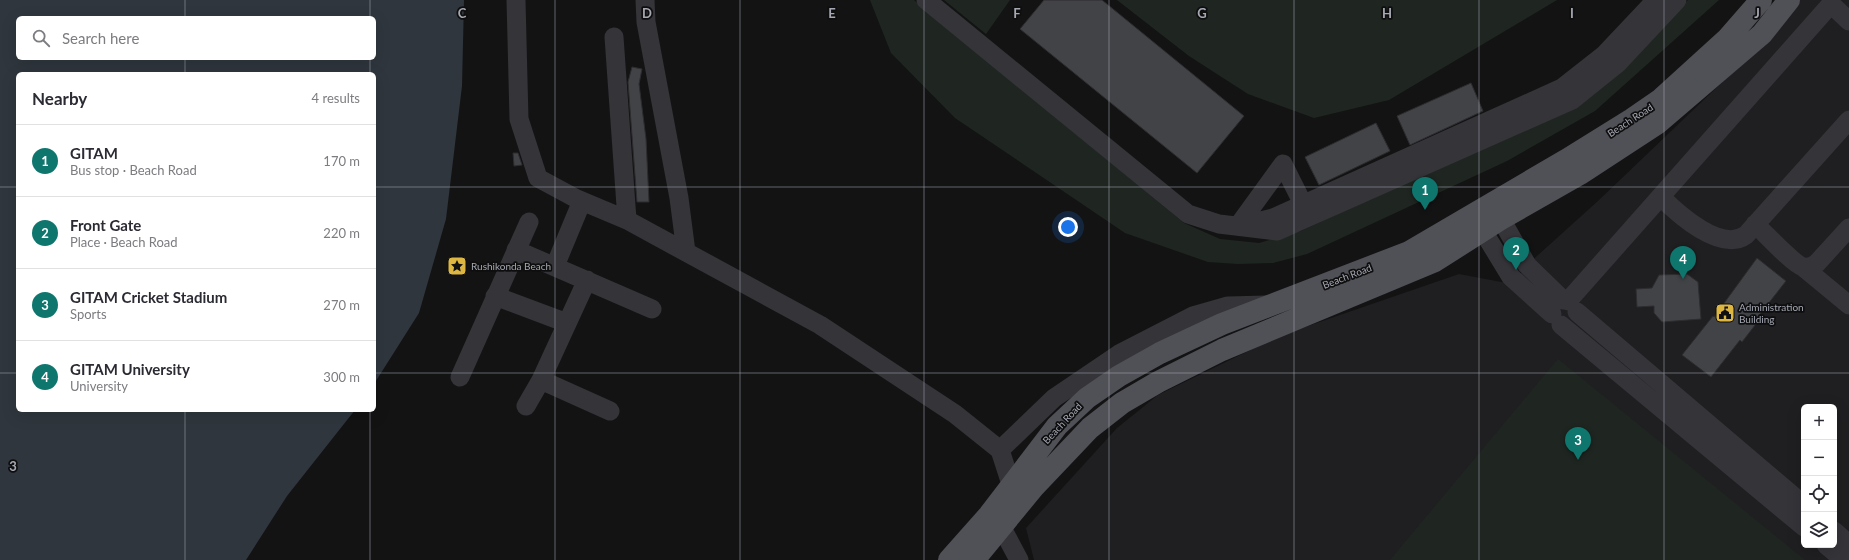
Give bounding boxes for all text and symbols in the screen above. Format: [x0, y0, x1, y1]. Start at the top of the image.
text: C [458, 5, 467, 21]
text: D [642, 5, 652, 21]
text: E [828, 5, 836, 21]
text: F [1013, 5, 1021, 21]
text: G [1197, 5, 1207, 21]
text: H [1382, 5, 1392, 21]
text: I [1570, 5, 1574, 21]
text: J [1754, 5, 1760, 21]
search box [16, 16, 376, 60]
icon: search [30, 27, 52, 49]
text: Search here [62, 29, 139, 47]
text: Nearby [32, 88, 87, 109]
text: 4 results [312, 90, 360, 106]
street label: Beach Road [1605, 101, 1655, 139]
text: GITAM [70, 144, 118, 162]
text: 1 [41, 153, 49, 169]
text: 170 m [323, 153, 360, 169]
text: Bus stop · Beach Road [70, 162, 197, 178]
pin: 1 [1412, 177, 1438, 210]
text: Front Gate [70, 216, 141, 234]
your location [1058, 217, 1078, 237]
text: 2 [41, 225, 49, 241]
text: 220 m [323, 225, 360, 241]
text: Place · Beach Road [70, 234, 178, 250]
pin: 2 [1503, 237, 1529, 270]
pin: 4 [1670, 246, 1696, 279]
place icon: Rushikonda Beach [446, 255, 468, 277]
place label: Rushikonda Beach [471, 260, 551, 272]
street label: Beach Road [1321, 261, 1373, 291]
text: GITAM Cricket Stadium [70, 288, 227, 306]
text: 3 [41, 297, 49, 313]
text: 270 m [323, 297, 360, 313]
place label: Administration Building [1739, 301, 1804, 325]
public building icon: Administration Building [1714, 302, 1736, 324]
text: Sports [70, 306, 107, 322]
text: GITAM University [70, 360, 190, 378]
text: 4 [41, 369, 49, 385]
text: 300 m [323, 369, 360, 385]
text: University [70, 378, 128, 394]
street label: Beach Road [1040, 400, 1084, 446]
map controls [1801, 404, 1837, 548]
button: + [1801, 404, 1837, 440]
pin: 3 [1565, 427, 1591, 460]
button: − [1801, 440, 1837, 476]
text: 3 [9, 458, 17, 474]
button: locate [1801, 476, 1837, 512]
button: layers [1801, 512, 1837, 548]

